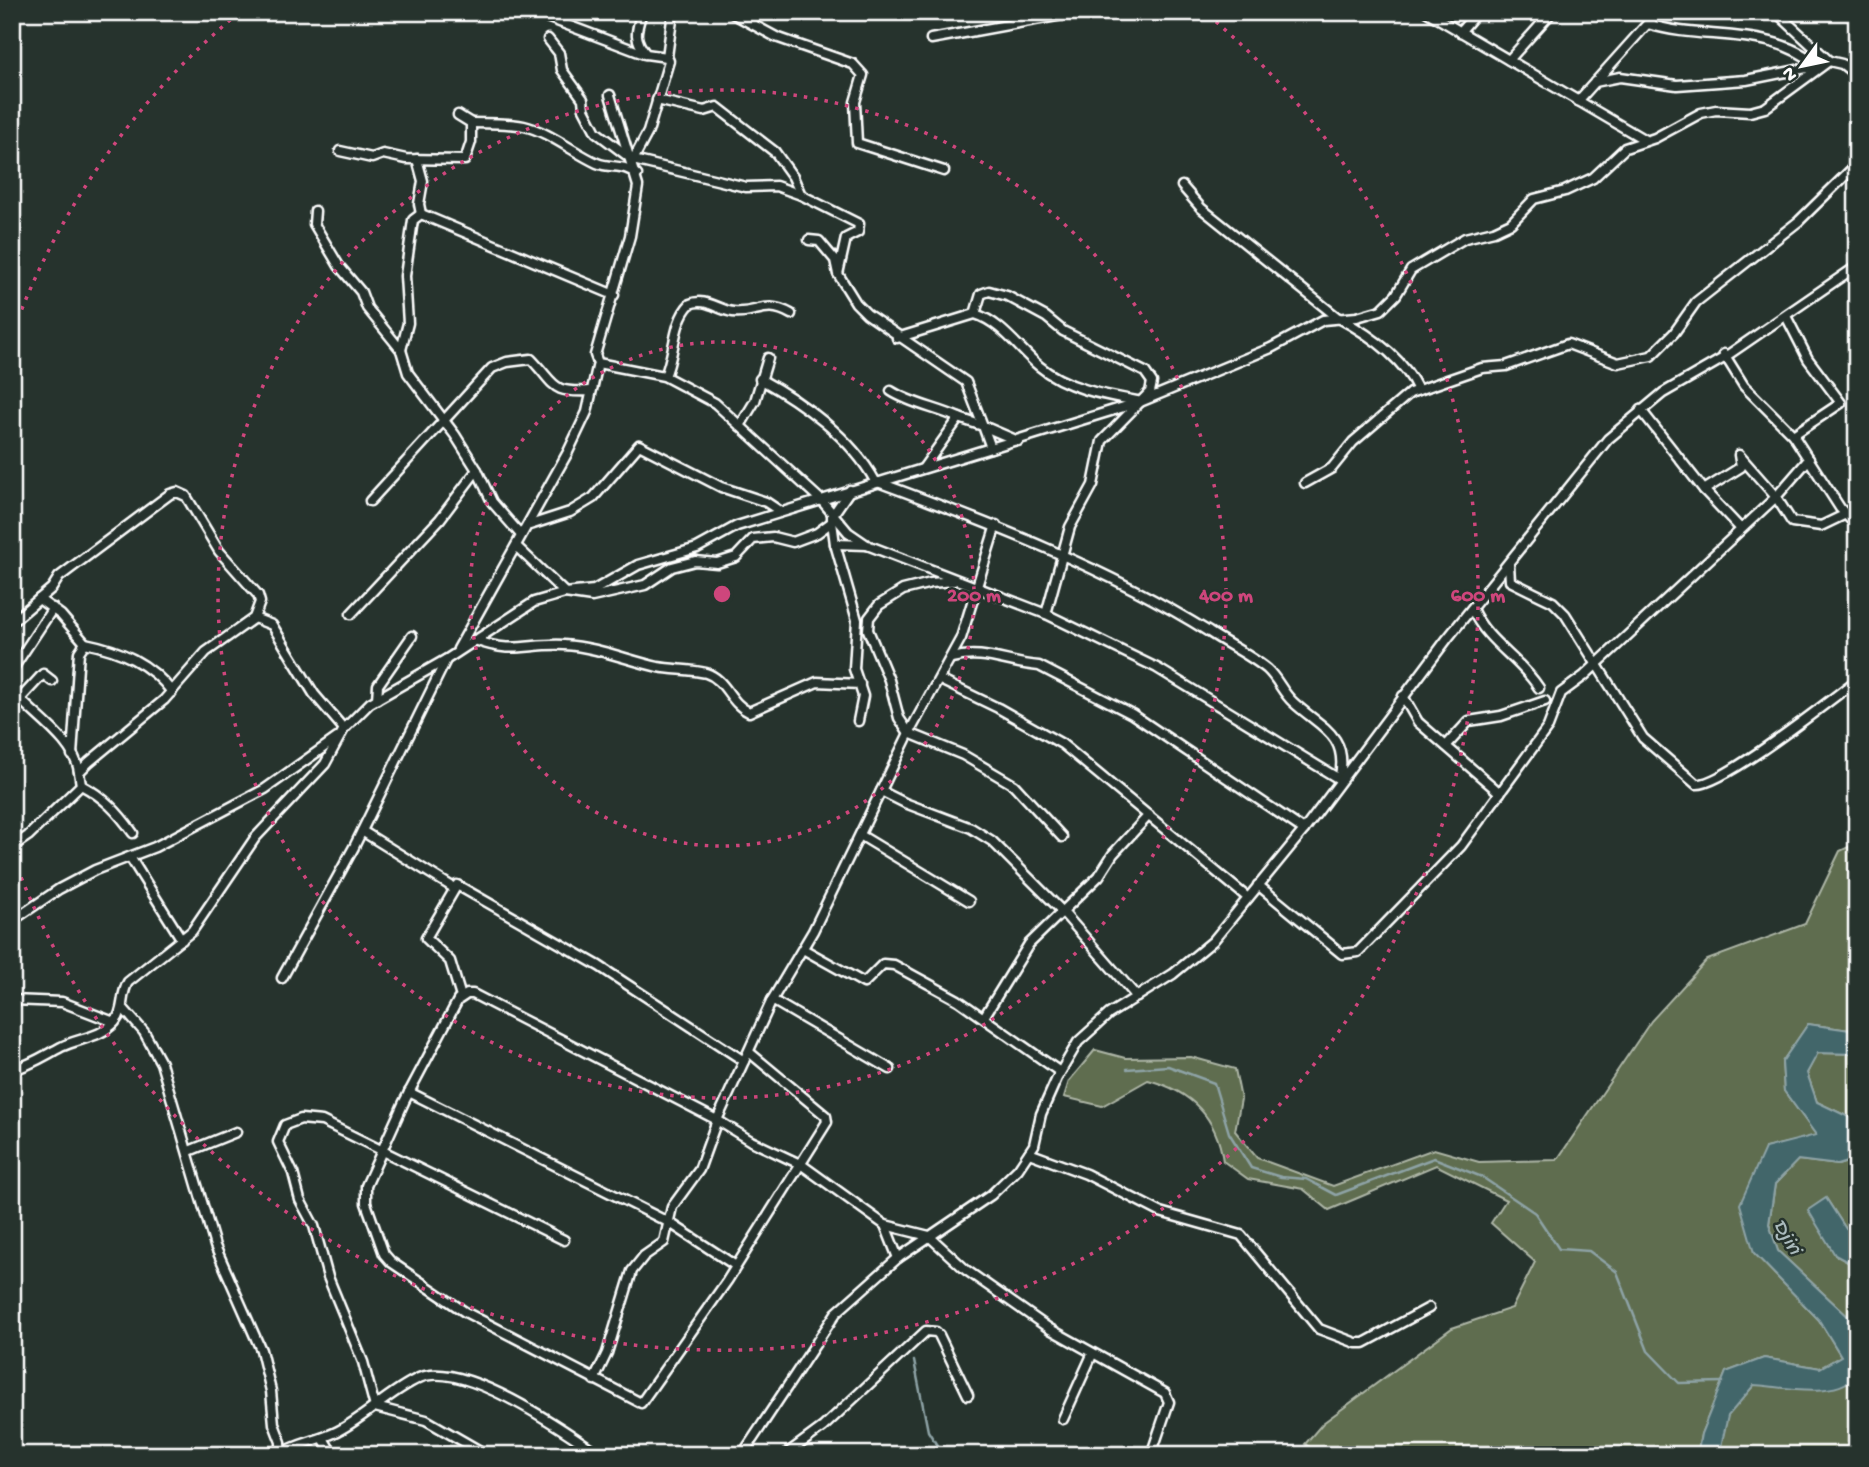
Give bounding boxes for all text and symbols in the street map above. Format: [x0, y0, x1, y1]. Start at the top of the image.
north arrow [1768, 32, 1838, 102]
text: N [1778, 62, 1804, 85]
centre of rings [710, 582, 734, 606]
text: 200 m [947, 585, 1001, 610]
text: 400 m [1198, 585, 1253, 610]
text: 600 m [1451, 585, 1505, 610]
water label: Djiri [1766, 1216, 1807, 1262]

